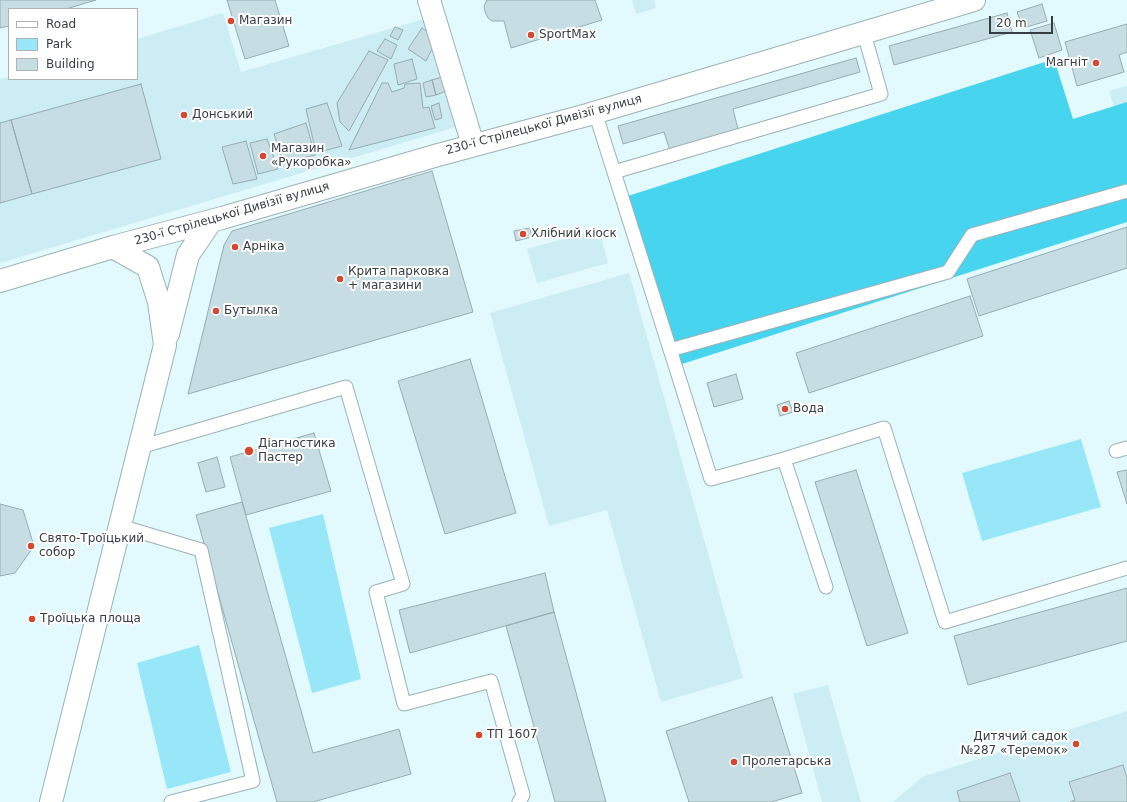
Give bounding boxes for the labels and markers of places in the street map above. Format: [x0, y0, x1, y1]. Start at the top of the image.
place label: Магазин [239, 14, 292, 28]
marker: Магазин [226, 16, 236, 26]
place label: SportMax [539, 28, 596, 42]
marker: SportMax [526, 30, 536, 40]
place label: Магніт [1046, 56, 1088, 70]
marker: Магніт [1091, 58, 1101, 68]
place label: Донський [192, 108, 253, 122]
marker: Донський [179, 110, 189, 120]
place label: Магазин «Рукоробка» [271, 142, 352, 170]
marker: Магазин «Рукоробка» [258, 151, 268, 161]
place label: Хлібний кіоск [531, 227, 617, 241]
marker: Хлібний кіоск [518, 229, 528, 239]
place label: Арніка [243, 240, 285, 254]
marker: Арніка [230, 242, 240, 252]
place label: Крита парковка + магазини [348, 265, 449, 293]
marker: Крита парковка + магазини [335, 274, 345, 284]
place label: Бутылка [224, 304, 278, 318]
marker: Бутылка [211, 306, 221, 316]
place label: Вода [793, 402, 824, 416]
marker: Вода [780, 404, 790, 414]
place label: Діагностика Пастер [258, 437, 336, 465]
marker: Діагностика Пастер [243, 445, 255, 457]
place label: Свято-Троїцький собор [39, 532, 144, 560]
marker: Свято-Троїцький собор [26, 541, 36, 551]
place label: Троїцька площа [40, 612, 141, 626]
marker: Троїцька площа [27, 614, 37, 624]
place label: ТП 1607 [487, 728, 538, 742]
marker: ТП 1607 [474, 730, 484, 740]
place label: Дитячий садок №287 «Теремок» [961, 730, 1068, 758]
marker: Дитячий садок №287 «Теремок» [1071, 739, 1081, 749]
place label: Пролетарська [742, 755, 831, 769]
marker: Пролетарська [729, 757, 739, 767]

